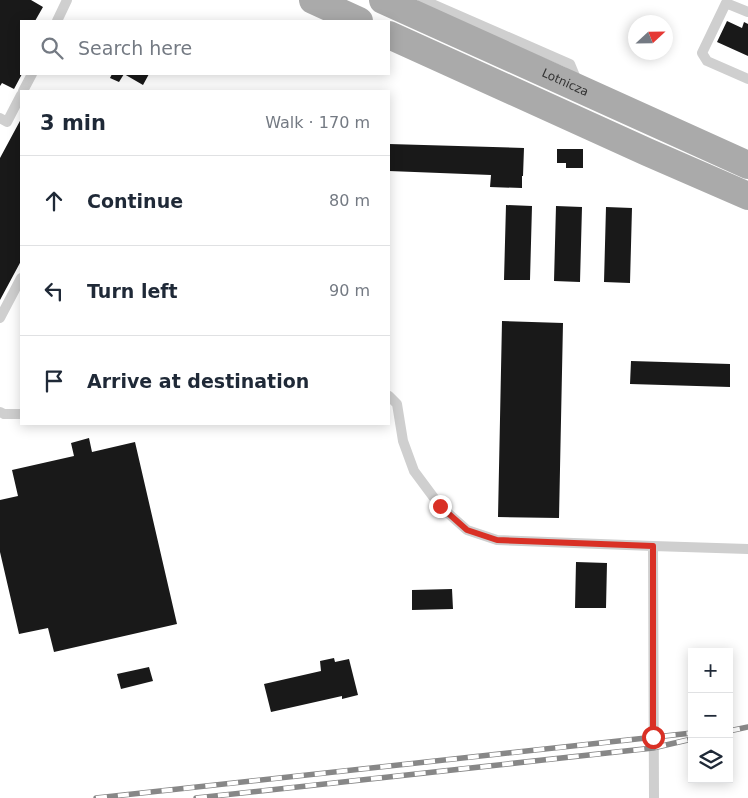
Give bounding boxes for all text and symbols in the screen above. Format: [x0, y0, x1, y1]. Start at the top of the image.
north arrow [628, 15, 673, 60]
search box [20, 20, 390, 75]
icon: search [38, 34, 66, 62]
text: Search here [78, 37, 192, 59]
street label: Lotnicza [540, 66, 591, 99]
text: 3 min [40, 111, 106, 135]
text: Walk · 170 m [265, 113, 370, 132]
icon: ahead [40, 187, 68, 215]
text: Continue [87, 190, 183, 212]
text: 80 m [329, 191, 370, 210]
icon: left [40, 277, 68, 305]
text: Turn left [87, 280, 178, 302]
text: 90 m [329, 281, 370, 300]
icon: arrive [40, 367, 68, 395]
text: Arrive at destination [87, 370, 309, 392]
route end [429, 495, 452, 518]
map controls [688, 648, 733, 783]
button: + [688, 648, 733, 693]
button: − [688, 693, 733, 738]
route start [642, 726, 665, 749]
button: layers [688, 738, 733, 783]

